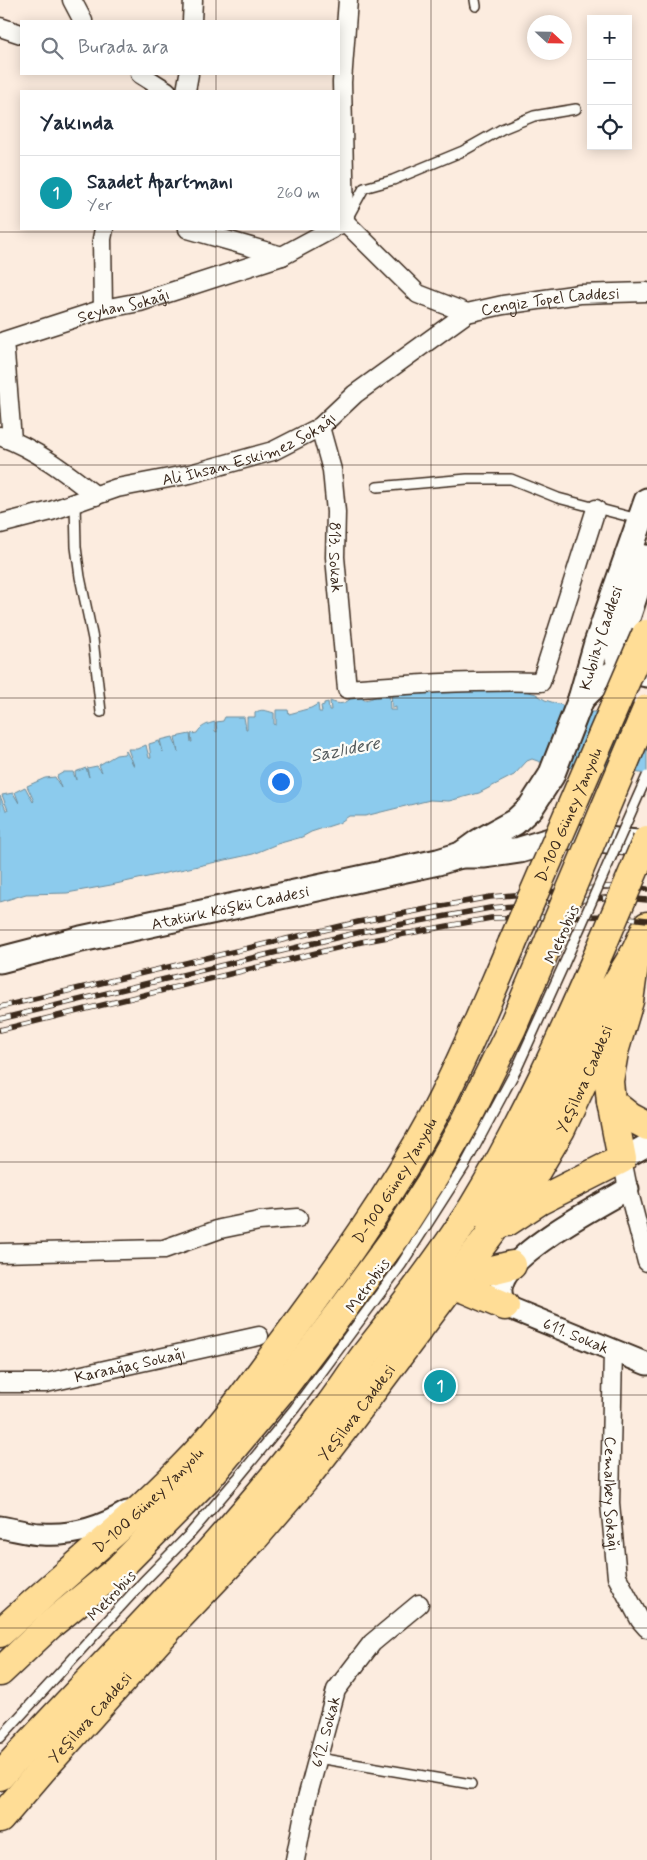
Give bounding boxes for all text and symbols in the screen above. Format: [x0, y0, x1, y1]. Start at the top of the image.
north arrow [527, 15, 572, 60]
map controls [587, 15, 632, 150]
button: + [587, 15, 632, 60]
search box [20, 20, 340, 75]
icon: search [38, 34, 66, 62]
text: Burada ara [78, 35, 169, 60]
button: − [587, 60, 632, 105]
button: locate [587, 105, 632, 150]
text: Yakında [40, 109, 114, 137]
text: Saadet Apartmanı [87, 170, 234, 195]
text: 1 [52, 183, 60, 204]
text: 260 m [277, 183, 320, 204]
text: Yer [87, 195, 112, 216]
street label: Seyhan Sokağı [75, 284, 172, 329]
street label: Cengiz Topel Caddesi [479, 284, 620, 322]
street label: Ali İhsan Eskimez Sokağı [160, 408, 341, 491]
street label: 813. Sokak [323, 522, 347, 593]
street label: Kubilay Caddesi [575, 583, 628, 693]
water label: Sazlıdere [308, 731, 383, 768]
street label: D-100 Güney Yanyolu [531, 745, 608, 886]
your location [268, 769, 294, 795]
street label: Atatürk Köşkü Caddesi [149, 881, 311, 936]
street label: Metrobüs [540, 902, 585, 968]
street label: Yeşilova Caddesi [552, 1022, 618, 1137]
street label: D-100 Güney Yanyolu [348, 1114, 443, 1248]
street label: Metrobüs [341, 1254, 395, 1317]
street label: 611. Sokak [540, 1314, 612, 1359]
street label: Karaağaç Sokağı [73, 1343, 188, 1388]
street label: Yeşilova Caddesi [314, 1360, 401, 1466]
pin: 1 [424, 1367, 456, 1405]
street label: Cemalbey Sokağı [598, 1436, 624, 1552]
street label: D-100 Güney Yanyolu [89, 1443, 208, 1558]
street label: Metrobüs [83, 1566, 141, 1626]
street label: Yeşilova Caddesi [44, 1667, 137, 1768]
street label: 612. Sokak [307, 1694, 346, 1770]

